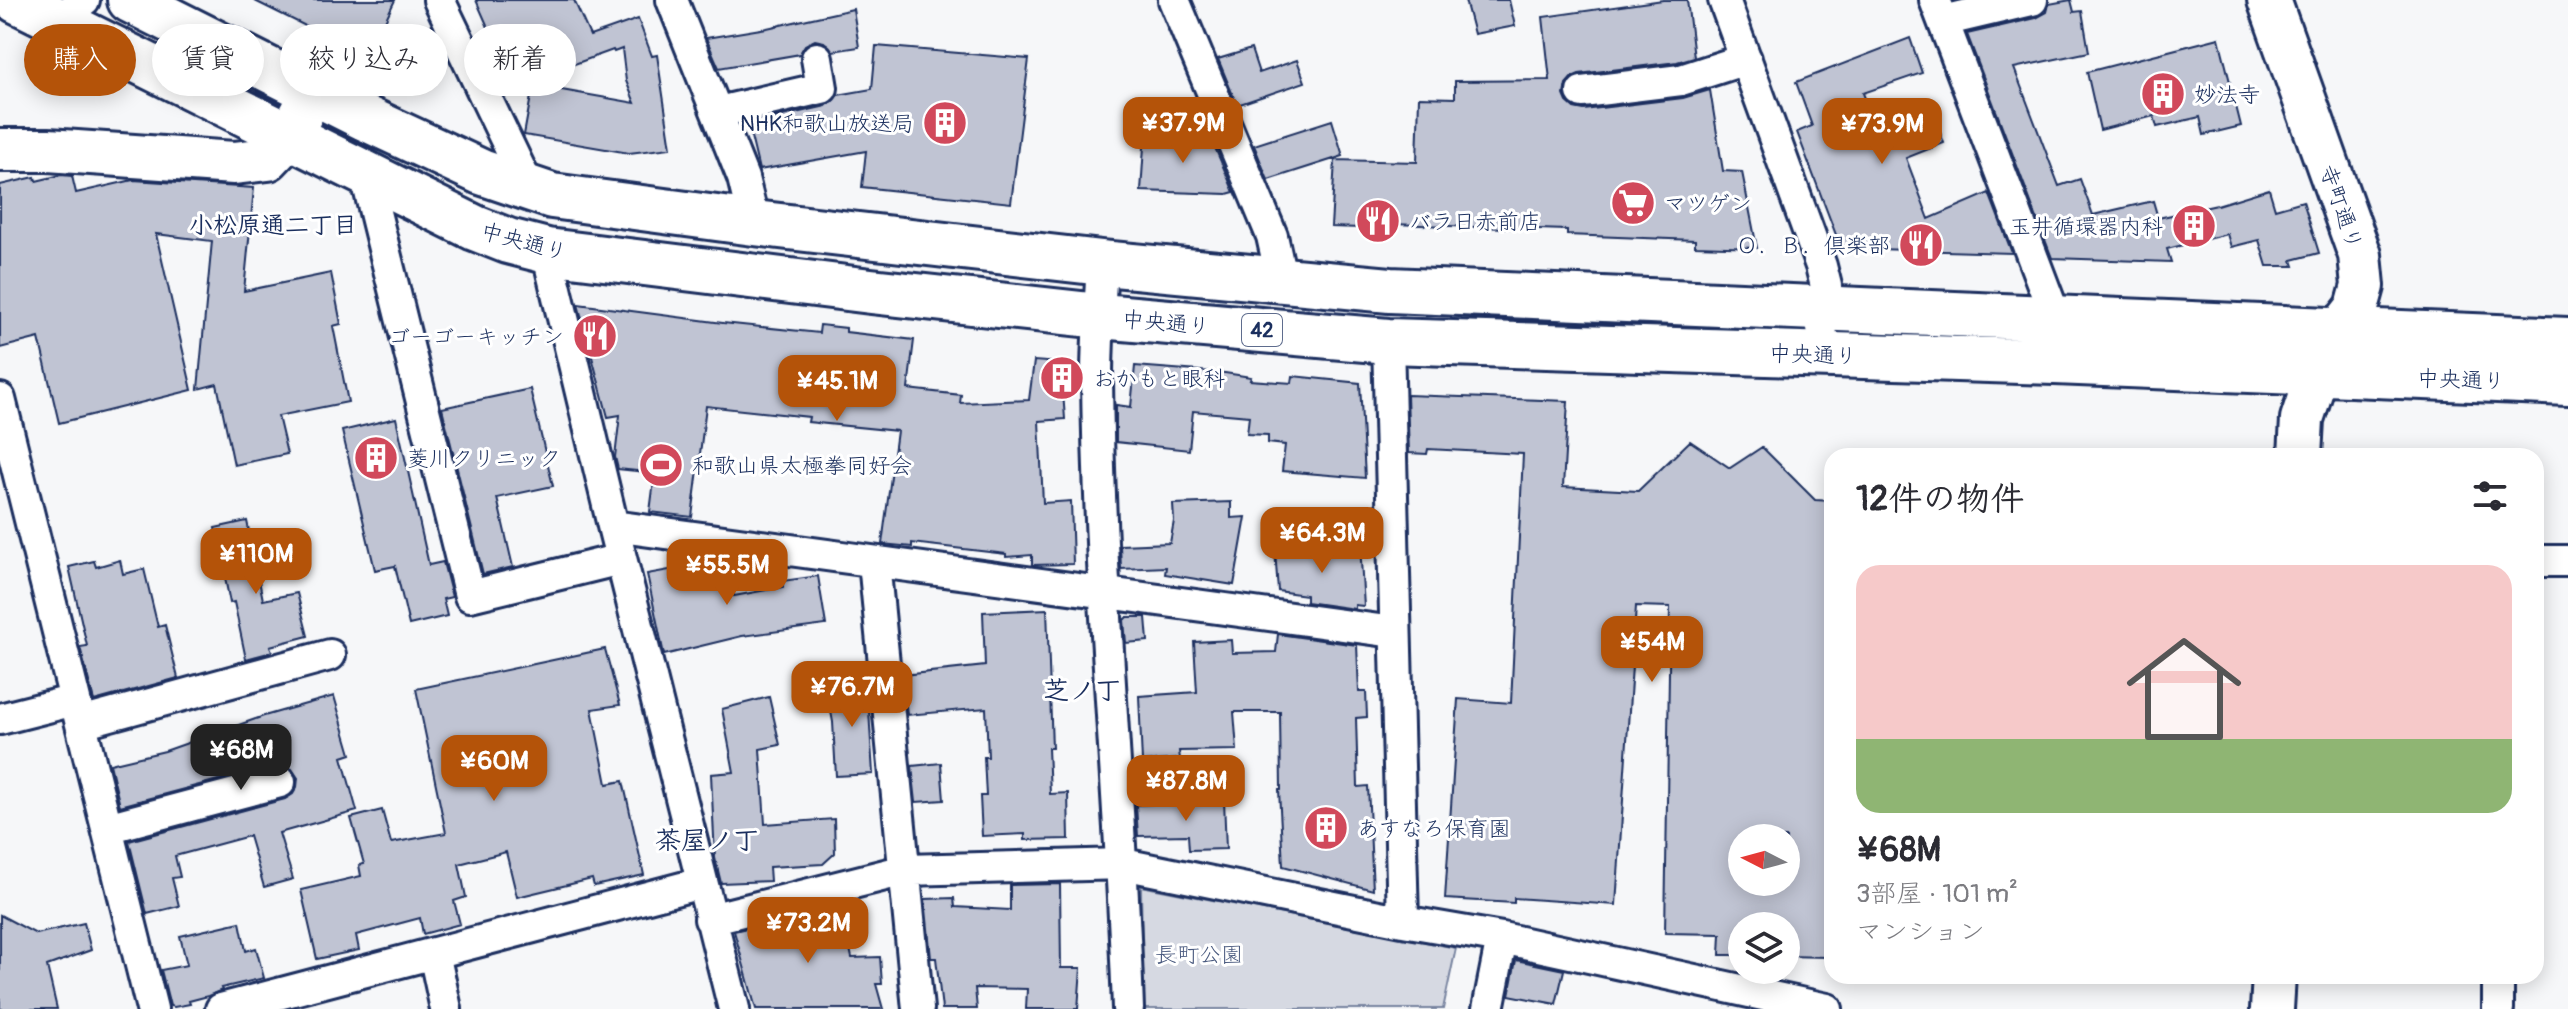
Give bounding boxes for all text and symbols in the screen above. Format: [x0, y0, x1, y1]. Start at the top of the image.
chip: 購入 [24, 24, 136, 96]
chip: 賃貸 [152, 24, 264, 96]
chip: 絞り込み [280, 24, 448, 96]
chip: 新着 [464, 24, 576, 96]
building icon: 妙法寺 [2139, 70, 2187, 118]
place label: 妙法寺 [2194, 81, 2260, 109]
pin: ¥37.9M [1118, 97, 1248, 165]
pin: ¥73.9M [1817, 98, 1947, 166]
building icon: NHK和歌山放送局 [921, 99, 969, 147]
text: ¥37.9M [1141, 107, 1225, 139]
text: ¥73.9M [1840, 108, 1924, 140]
place label: NHK和歌山放送局 [740, 110, 914, 138]
street label: 寺町通り [2313, 161, 2369, 253]
supermarket icon: マツゲン [1609, 179, 1657, 227]
place label: マツゲン [1664, 190, 1752, 218]
restaurant icon: バラ日赤前店 [1354, 197, 1402, 245]
building icon: 玉井循環器内科 [2170, 202, 2218, 250]
place label: バラ日赤前店 [1409, 208, 1541, 236]
district label: 小松原通二丁目 [189, 211, 357, 240]
place label: 玉井循環器内科 [2009, 213, 2163, 241]
street label: 中央通り [478, 217, 570, 267]
restaurant icon: Ｏ．Ｂ．倶楽部 [1897, 221, 1945, 269]
place label: Ｏ．Ｂ．倶楽部 [1736, 232, 1890, 260]
street label: 中央通り [1121, 305, 1211, 341]
restaurant icon: ゴーゴーキッチン [571, 312, 619, 360]
road number: 42 [1242, 314, 1282, 346]
place label: ゴーゴーキッチン [388, 323, 564, 351]
street label: 中央通り [1768, 339, 1857, 371]
building icon: おかもと眼科 [1038, 354, 1086, 402]
pin: ¥45.1M [772, 355, 902, 423]
street label: 中央通り [2416, 364, 2505, 396]
text: ¥45.1M [796, 365, 878, 397]
place label: おかもと眼科 [1093, 365, 1225, 393]
building icon: 菱川クリニック [352, 434, 400, 482]
sports icon: 和歌山県太極拳同好会 [637, 441, 685, 489]
place label: 菱川クリニック [407, 445, 561, 473]
place label: 和歌山県太極拳同好会 [692, 452, 912, 480]
icon: filters [2468, 474, 2512, 518]
text: 12件の物件 [1856, 478, 2024, 521]
pin: ¥64.3M [1257, 507, 1387, 575]
text: ¥64.3M [1278, 517, 1366, 549]
pin: ¥110M [200, 528, 312, 596]
text: ¥110M [219, 538, 293, 570]
pin: ¥55.5M [662, 539, 792, 607]
text: ¥55.5M [685, 549, 769, 581]
pin: ¥54M [1605, 616, 1699, 684]
icon: home [2112, 617, 2256, 761]
text: ¥54M [1619, 626, 1685, 658]
pin: ¥76.7M [787, 661, 917, 729]
text: ¥76.7M [809, 671, 895, 703]
district label: 芝ノ丁 [1043, 675, 1121, 707]
pin: ¥68M [194, 724, 288, 792]
text: ¥68M [208, 734, 274, 766]
pin: ¥60M [447, 735, 541, 803]
text: ¥60M [459, 745, 529, 777]
pin: ¥87.8M [1121, 755, 1251, 823]
text: ¥87.8M [1145, 765, 1227, 797]
building icon: あすなろ保育園 [1302, 804, 1350, 852]
place label: あすなろ保育園 [1357, 815, 1511, 843]
north arrow [1728, 824, 1800, 896]
map controls [1728, 824, 1800, 984]
district label: 茶屋ノ丁 [655, 825, 759, 857]
text: ¥68M [1856, 829, 1941, 872]
text: 3部屋 · 101 m² [1856, 878, 2018, 910]
pin: ¥73.2M [743, 897, 873, 965]
text: ¥73.2M [765, 907, 851, 939]
button: layers [1728, 912, 1800, 984]
text: マンション [1856, 916, 1985, 948]
park label: 長町公園 [1155, 941, 1243, 969]

